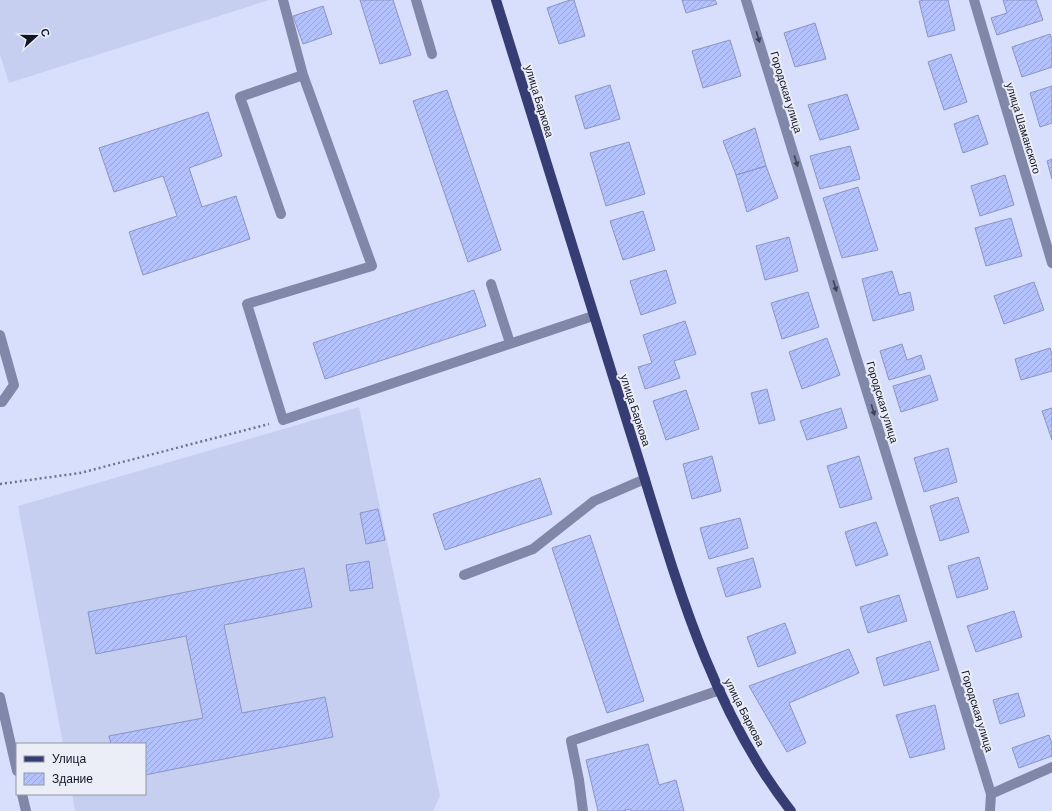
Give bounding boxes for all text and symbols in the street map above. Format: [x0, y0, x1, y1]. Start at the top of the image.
north arrow [16, 16, 56, 56]
text: С [38, 26, 53, 38]
one-way arrow [755, 32, 761, 44]
street label: Городская улица [768, 50, 806, 135]
street label: улица Баркова [523, 63, 557, 139]
street label: улица Шаманского [1004, 81, 1044, 175]
one-way arrow [793, 156, 799, 168]
one-way arrow [832, 280, 838, 292]
street label: Городская улица [864, 360, 902, 445]
street label: улица Баркова [618, 372, 654, 448]
one-way arrow [870, 404, 876, 416]
street label: Городская улица [959, 669, 997, 754]
street label: улица Баркова [722, 676, 768, 749]
legend [16, 743, 146, 795]
text: Улица [52, 751, 86, 766]
text: Здание [52, 771, 93, 786]

